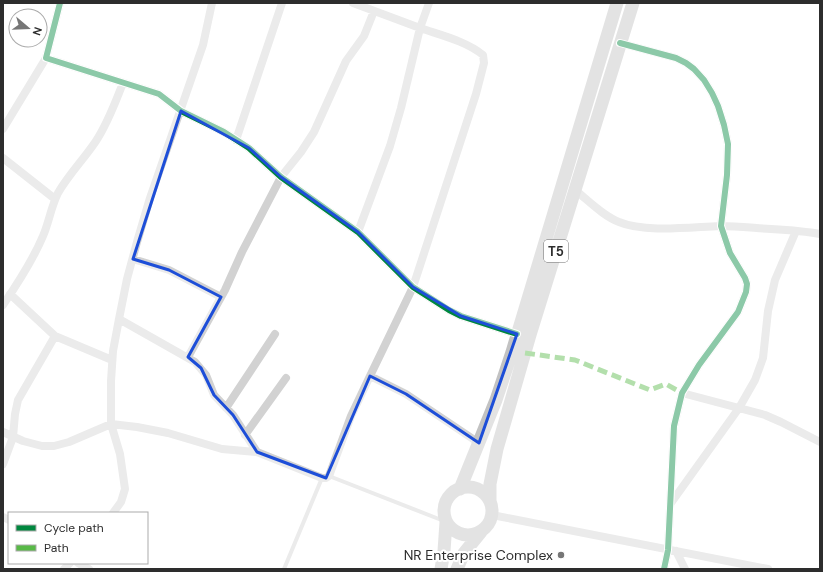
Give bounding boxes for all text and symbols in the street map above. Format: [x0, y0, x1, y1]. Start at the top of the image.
north arrow [8, 8, 48, 48]
text: N [30, 25, 45, 37]
road number: T5 [544, 240, 568, 262]
legend [8, 512, 148, 564]
text: Cycle path [44, 520, 104, 536]
text: Path [44, 540, 69, 556]
place label: NR Enterprise Complex [404, 546, 553, 564]
marker: NR Enterprise Complex [556, 550, 566, 560]

